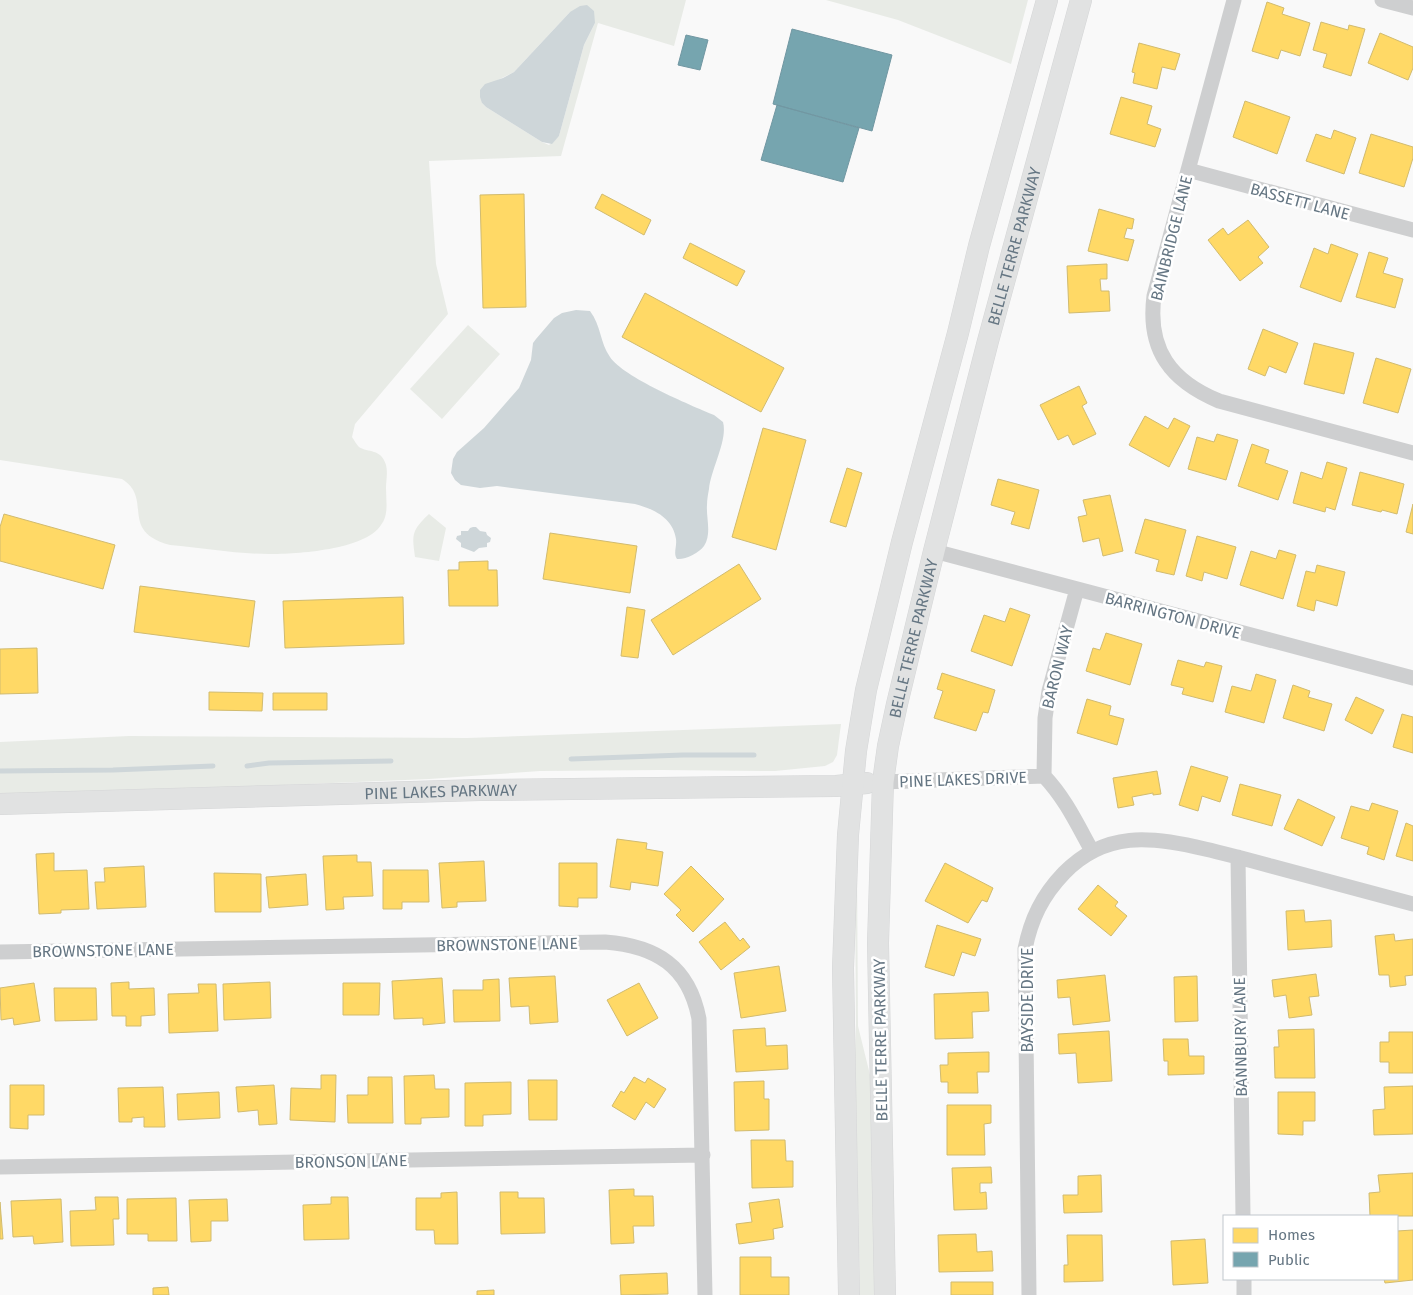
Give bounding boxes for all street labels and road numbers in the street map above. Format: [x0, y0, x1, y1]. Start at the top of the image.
street label: BELLE TERRE PARKWAY [984, 165, 1045, 327]
street label: BAINBRIDGE LANE [1147, 174, 1196, 303]
street label: BASSETT LANE [1248, 179, 1352, 224]
street label: BELLE TERRE PARKWAY [885, 557, 942, 720]
street label: BARRINGTON DRIVE [1103, 588, 1243, 643]
street label: BARON WAY [1038, 623, 1077, 711]
street label: PINE LAKES DRIVE [899, 768, 1027, 791]
street label: PINE LAKES PARKWAY [364, 781, 517, 803]
street label: BROWNSTONE LANE [436, 934, 578, 955]
street label: BROWNSTONE LANE [32, 940, 174, 961]
street label: BAYSIDE DRIVE [1018, 947, 1037, 1053]
street label: BELLE TERRE PARKWAY [870, 958, 891, 1122]
street label: BANNBURY LANE [1230, 977, 1251, 1097]
street label: BRONSON LANE [294, 1151, 408, 1172]

